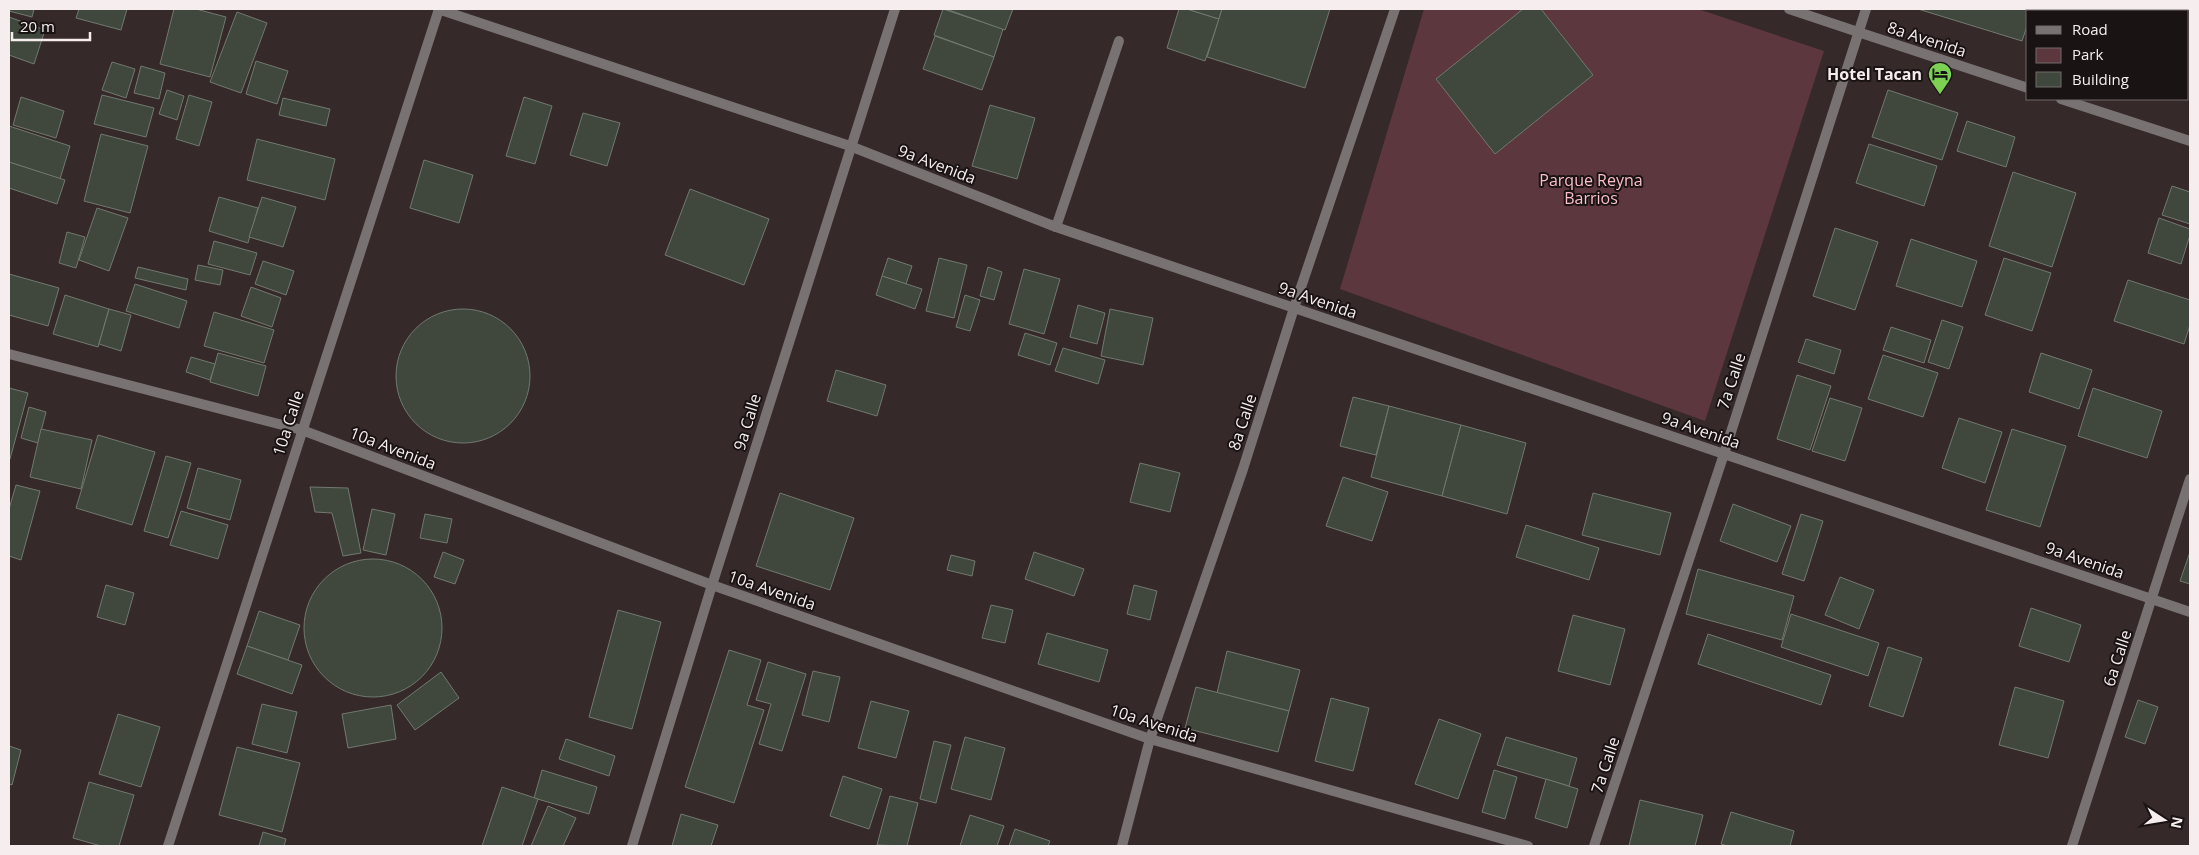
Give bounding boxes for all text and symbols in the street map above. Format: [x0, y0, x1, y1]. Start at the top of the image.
scale bar [12, 10, 90, 42]
legend [2026, 10, 2189, 100]
text: 20 m [20, 16, 55, 36]
street label: 8a Avenida [1885, 16, 1969, 62]
text: Road [2072, 19, 2108, 39]
text: Park [2072, 44, 2103, 64]
hotel icon: Hotel Tacan [1927, 61, 1953, 95]
place label: Hotel Tacan [1827, 63, 1922, 85]
text: Building [2072, 69, 2129, 89]
street label: 9a Avenida [895, 139, 979, 189]
park label: Parque Reyna Barrios [1539, 169, 1643, 209]
street label: 9a Avenida [1276, 276, 1360, 324]
street label: 7a Calle [1712, 350, 1750, 412]
street label: 10a Calle [267, 388, 309, 458]
street label: 9a Calle [728, 391, 766, 453]
street label: 8a Calle [1223, 391, 1261, 453]
street label: 9a Avenida [1659, 406, 1743, 454]
street label: 10a Avenida [347, 421, 439, 475]
street label: 9a Avenida [2043, 536, 2127, 584]
street label: 10a Avenida [725, 565, 819, 615]
street label: 6a Calle [2098, 627, 2136, 689]
street label: 10a Avenida [1107, 698, 1201, 748]
street label: 7a Calle [1586, 734, 1624, 796]
north arrow [2139, 795, 2189, 845]
text: N [2167, 815, 2188, 830]

